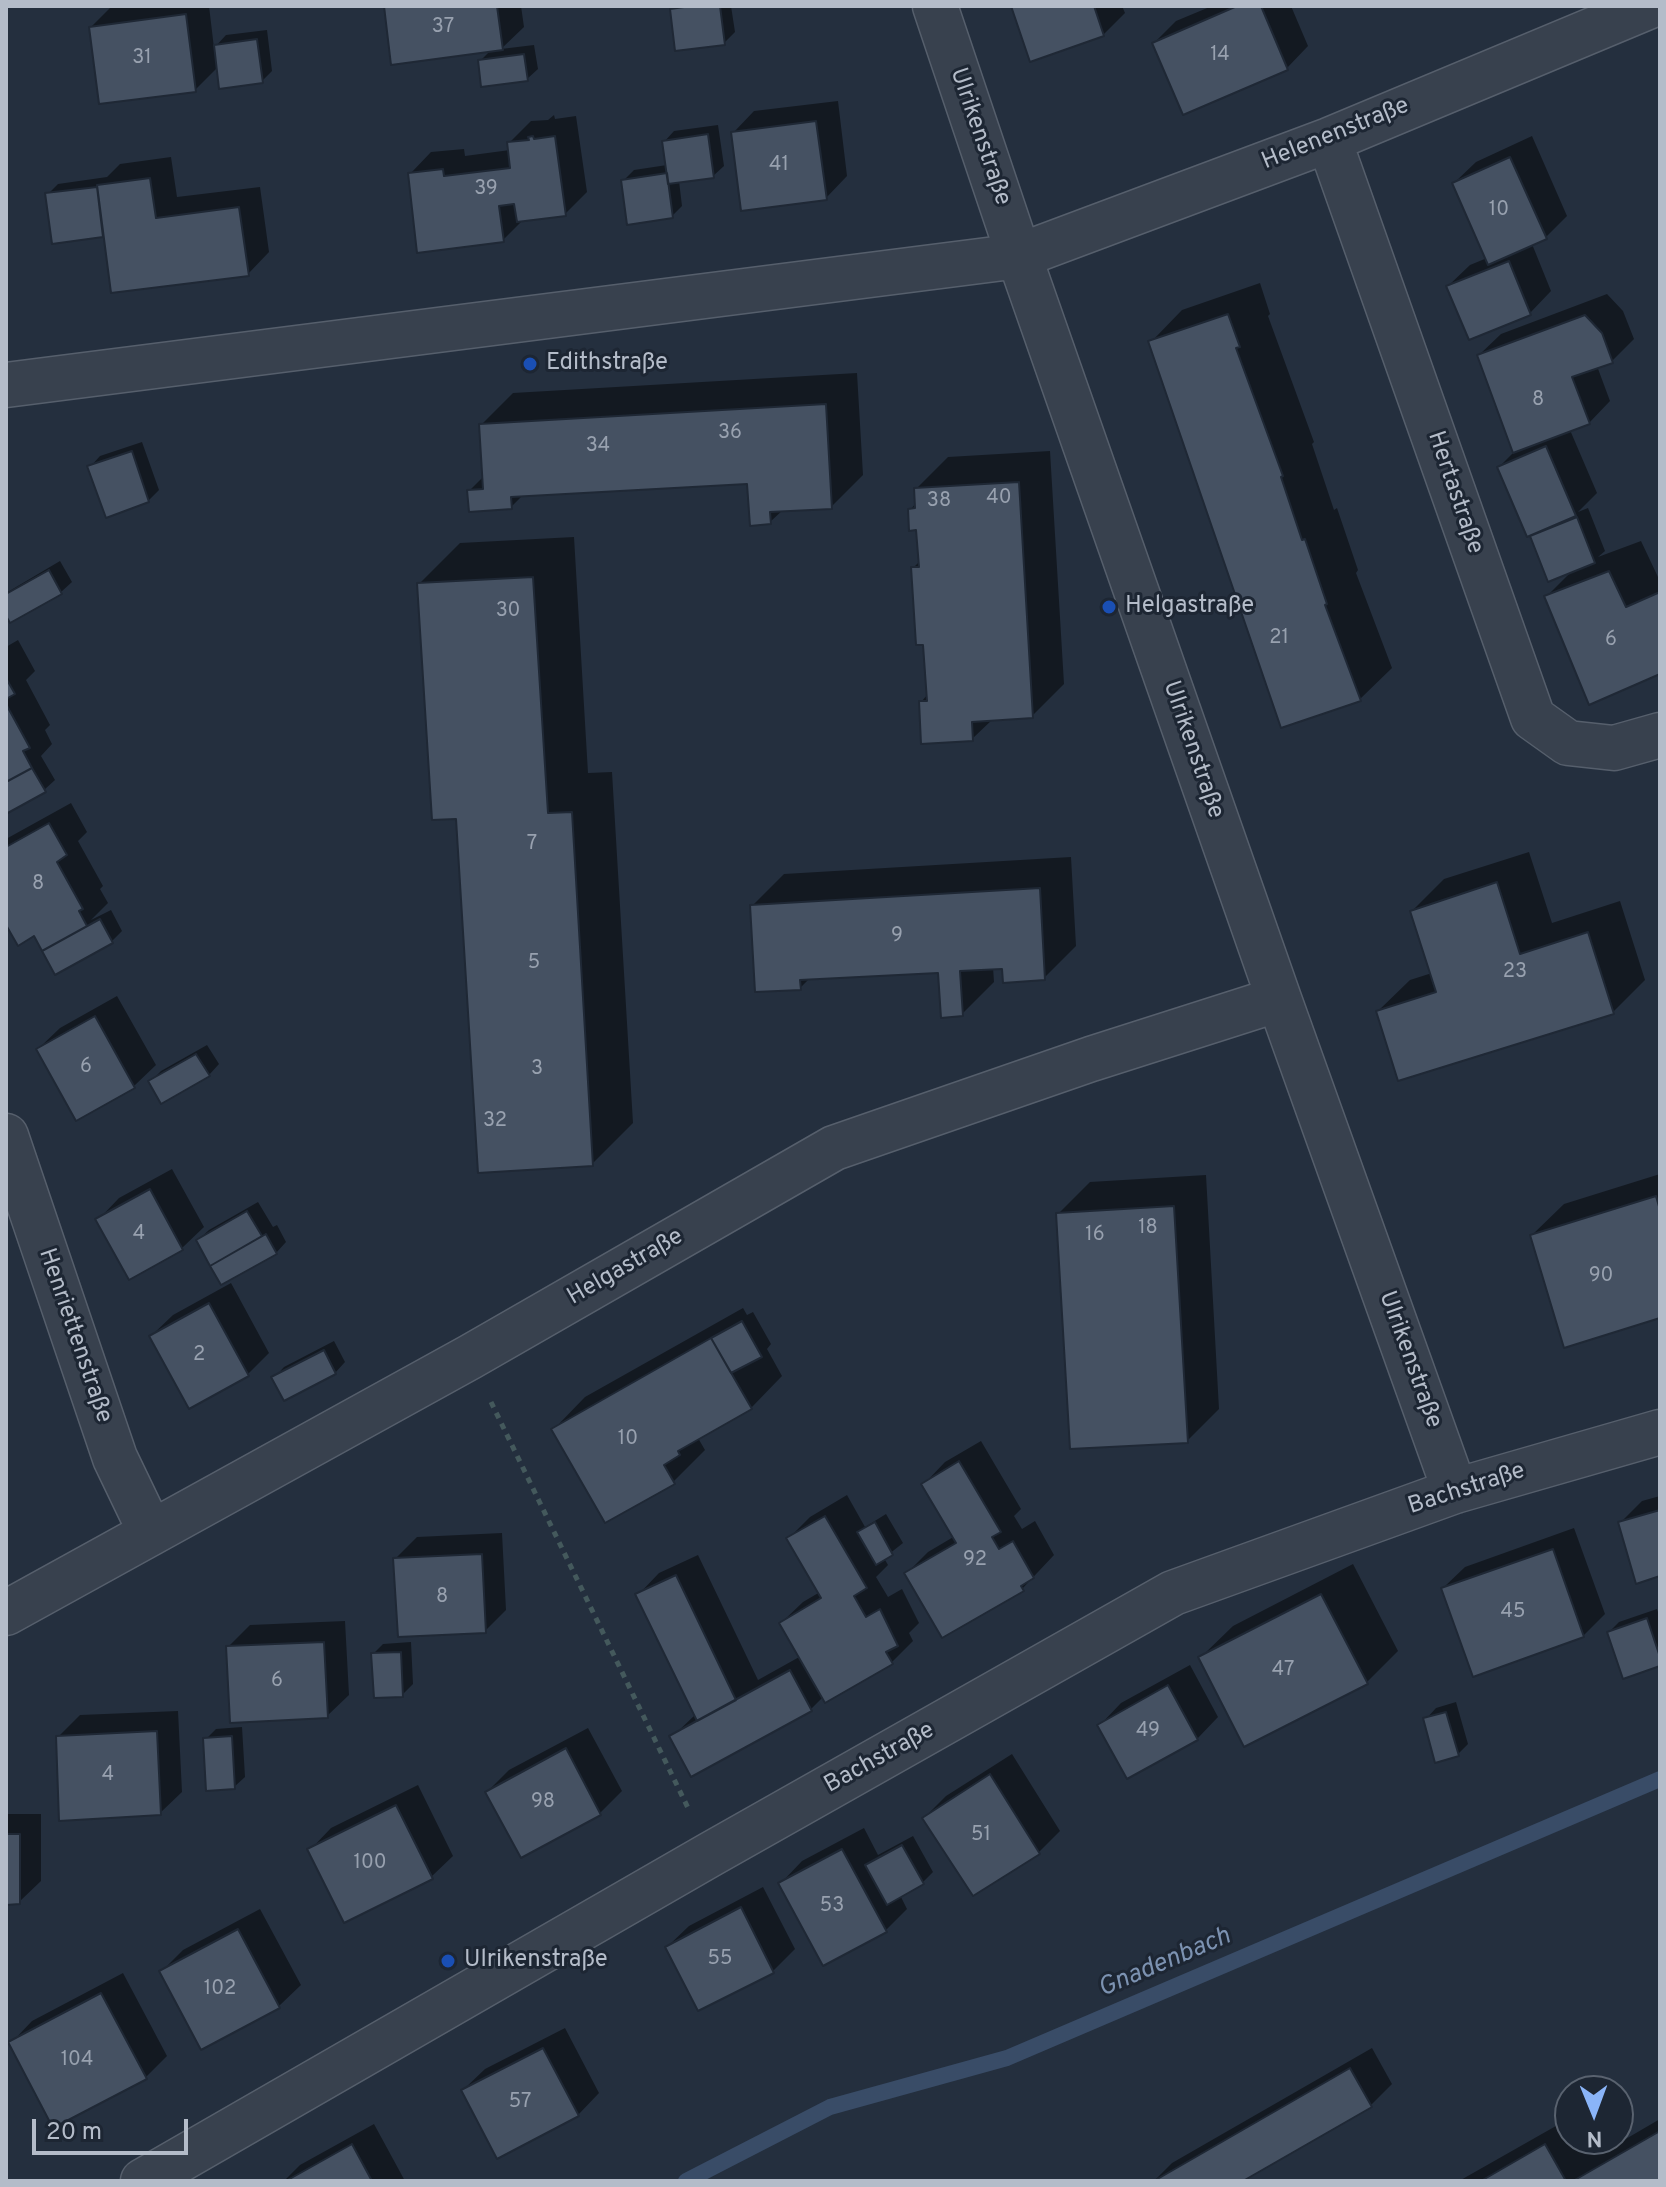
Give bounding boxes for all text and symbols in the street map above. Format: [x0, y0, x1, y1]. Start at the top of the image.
house number: 37 [432, 16, 454, 40]
house number: 14 [1210, 44, 1230, 68]
house number: 31 [132, 47, 152, 71]
street label: Ulrikenstraße [942, 64, 1016, 210]
street label: Helenenstraße [1258, 92, 1414, 178]
house number: 41 [769, 154, 789, 178]
house number: 39 [474, 178, 498, 202]
house number: 10 [1489, 199, 1509, 223]
place label: Edithstraße [546, 350, 668, 378]
marker: Edithstraße [521, 355, 539, 373]
house number: 8 [1532, 389, 1544, 413]
house number: 36 [718, 422, 742, 446]
street label: Hertastraße [1420, 428, 1488, 558]
house number: 34 [586, 435, 610, 459]
house number: 40 [986, 487, 1012, 511]
house number: 38 [927, 490, 951, 514]
place label: Helgastraße [1125, 593, 1254, 621]
marker: Helgastraße [1100, 598, 1118, 616]
house number: 30 [496, 600, 520, 624]
house number: 21 [1269, 627, 1289, 651]
house number: 6 [1605, 629, 1617, 653]
street label: Ulrikenstraße [1155, 677, 1229, 823]
house number: 7 [527, 833, 537, 857]
house number: 8 [32, 873, 44, 897]
house number: 9 [891, 925, 903, 949]
house number: 5 [528, 952, 540, 976]
house number: 23 [1503, 961, 1527, 985]
house number: 6 [80, 1056, 92, 1080]
house number: 3 [531, 1058, 543, 1082]
house number: 32 [483, 1110, 507, 1134]
house number: 18 [1138, 1217, 1158, 1241]
house number: 4 [133, 1223, 145, 1247]
street label: Helgastraße [563, 1223, 689, 1313]
house number: 16 [1085, 1224, 1105, 1248]
street label: Henriettenstraße [31, 1245, 117, 1427]
house number: 90 [1589, 1265, 1613, 1289]
street label: Ulrikenstraße [1371, 1288, 1447, 1432]
house number: 2 [193, 1344, 205, 1368]
house number: 10 [618, 1428, 638, 1452]
street label: Bachstraße [1405, 1458, 1529, 1522]
house number: 92 [963, 1549, 987, 1573]
house number: 8 [436, 1586, 448, 1610]
house number: 45 [1501, 1601, 1525, 1625]
house number: 47 [1272, 1659, 1294, 1683]
house number: 6 [271, 1670, 283, 1694]
street label: Bachstraße [820, 1717, 940, 1801]
house number: 49 [1136, 1720, 1160, 1744]
house number: 4 [102, 1764, 114, 1788]
house number: 98 [531, 1791, 555, 1815]
house number: 51 [971, 1824, 991, 1848]
house number: 100 [354, 1852, 386, 1876]
house number: 53 [820, 1895, 844, 1919]
water label: Gnadenbach [1094, 1922, 1236, 2006]
place label: Ulrikenstraße [464, 1947, 608, 1975]
house number: 55 [708, 1948, 732, 1972]
marker: Ulrikenstraße [439, 1952, 457, 1970]
house number: 102 [204, 1978, 236, 2002]
house number: 104 [61, 2049, 93, 2073]
north arrow [1554, 2075, 1634, 2155]
house number: 57 [509, 2091, 531, 2115]
scale bar [36, 2103, 192, 2153]
text: 20 m [46, 2118, 102, 2148]
text: N [1586, 2124, 1603, 2151]

